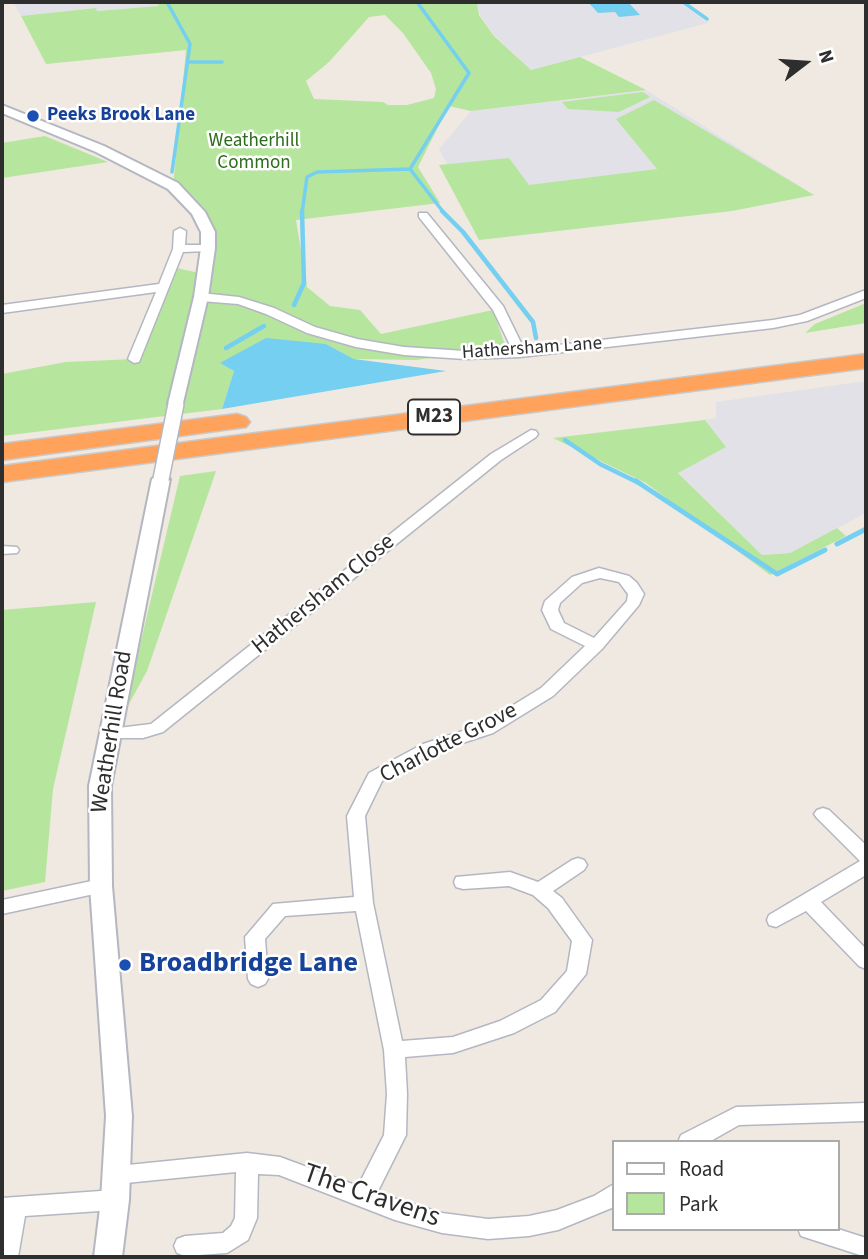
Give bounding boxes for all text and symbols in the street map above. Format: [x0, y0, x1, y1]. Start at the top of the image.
north arrow [770, 28, 840, 98]
text: N [811, 47, 840, 67]
place label: Peeks Brook Lane [47, 105, 195, 127]
marker: Peeks Brook Lane [25, 108, 41, 124]
park label: Weatherhill Common [209, 131, 299, 175]
street label: Hathersham Lane [461, 333, 603, 365]
road number: M23 [408, 400, 460, 434]
street label: Hathersham Close [247, 529, 401, 661]
street label: Weatherhill Road [87, 649, 139, 815]
street label: Charlotte Grove [376, 698, 522, 790]
place label: Broadbridge Lane [139, 948, 358, 982]
marker: Broadbridge Lane [117, 957, 133, 973]
legend [612, 1140, 840, 1231]
text: Road [679, 1154, 724, 1184]
street label: The Cravens [298, 1158, 444, 1236]
text: Park [679, 1189, 718, 1219]

